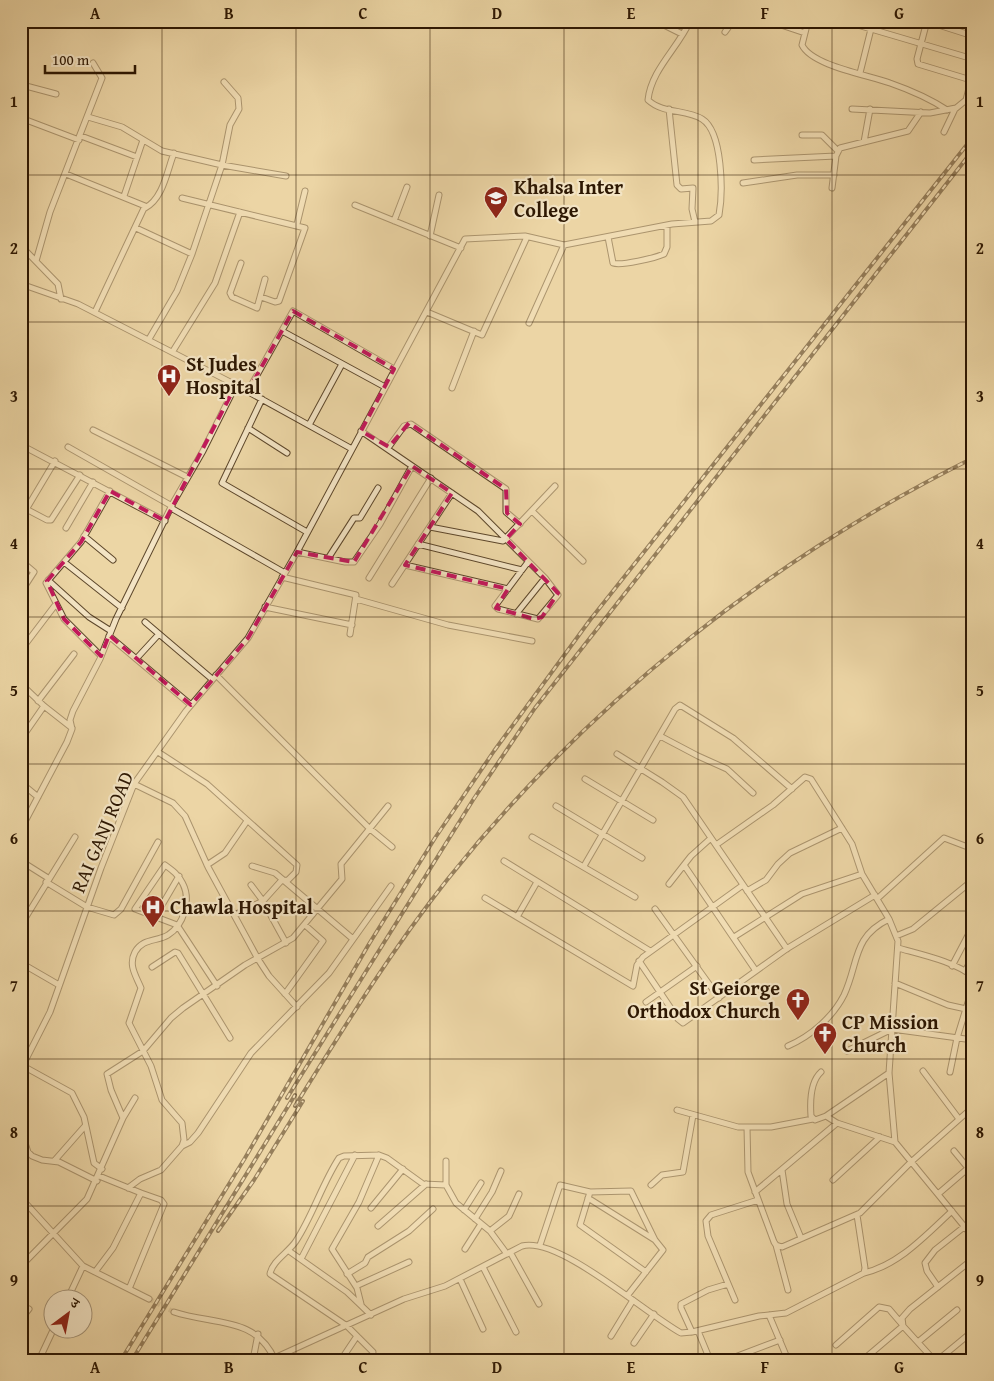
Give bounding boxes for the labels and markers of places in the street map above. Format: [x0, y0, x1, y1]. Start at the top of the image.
place label: Khalsa Inter College [514, 172, 623, 224]
school or university icon: Khalsa Inter College [483, 185, 509, 219]
place label: St Judes Hospital [186, 349, 261, 401]
hospital icon: St Judes Hospital [156, 363, 182, 397]
place label: Chawla Hospital [170, 892, 313, 921]
hospital icon: Chawla Hospital [140, 894, 166, 928]
place label: St Geiorge Orthodox Church [627, 973, 780, 1025]
church icon: St Geiorge Orthodox Church [785, 987, 811, 1021]
place label: CP Mission Church [842, 1007, 939, 1059]
church icon: CP Mission Church [812, 1021, 838, 1055]

